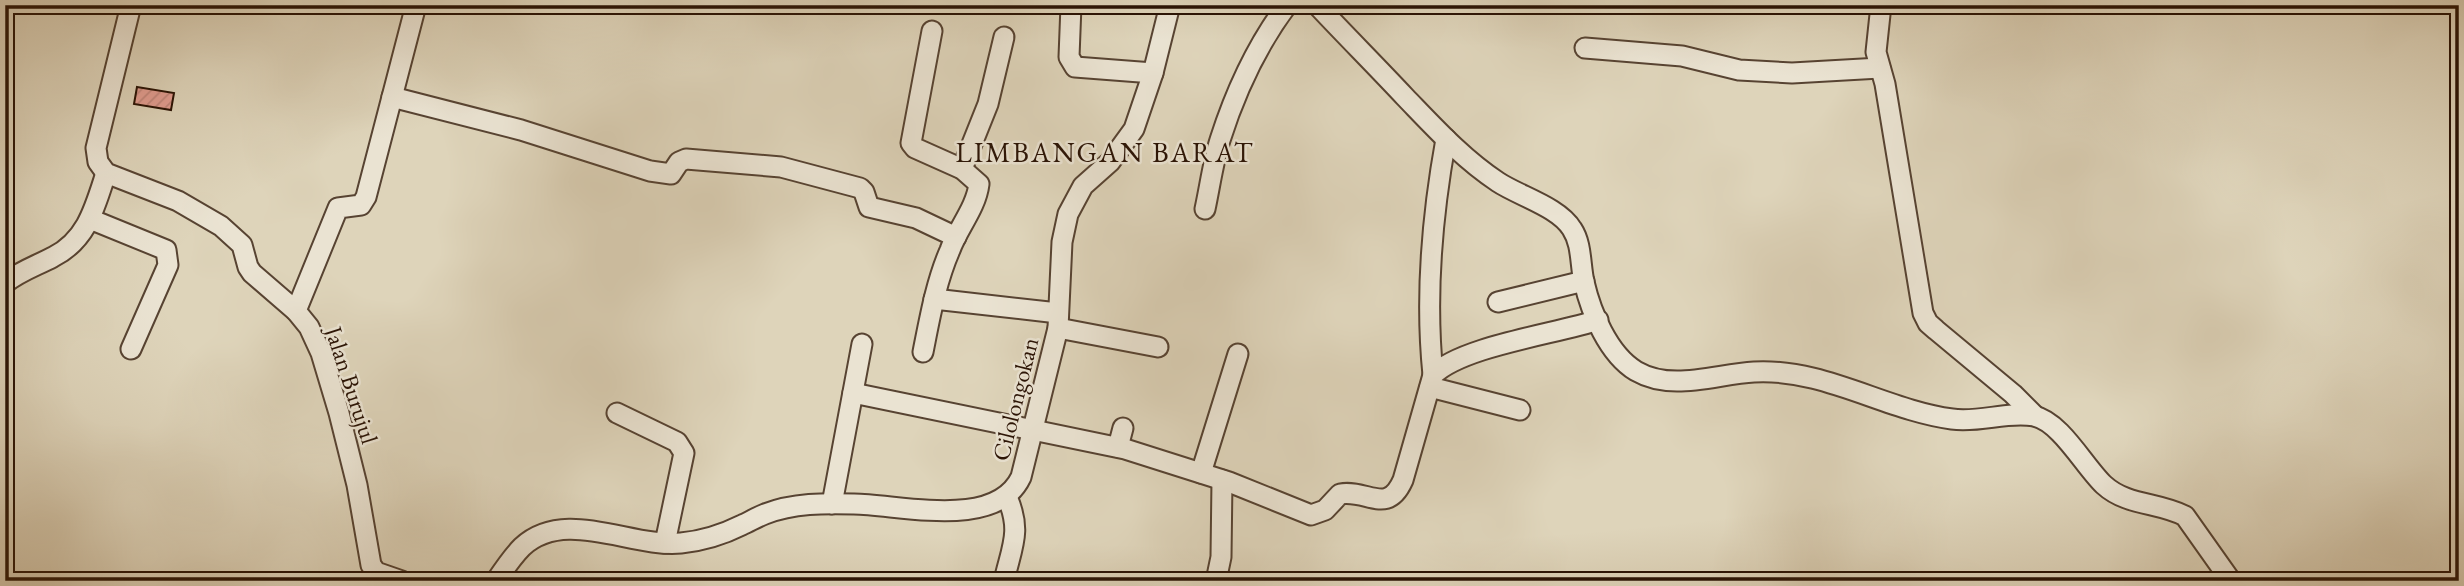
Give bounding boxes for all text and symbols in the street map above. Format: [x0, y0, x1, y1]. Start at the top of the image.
district label: LIMBANGAN BARAT [955, 134, 1255, 170]
street label: Jalan Burujul [318, 320, 386, 448]
street label: Cilolongokan [985, 334, 1045, 464]

